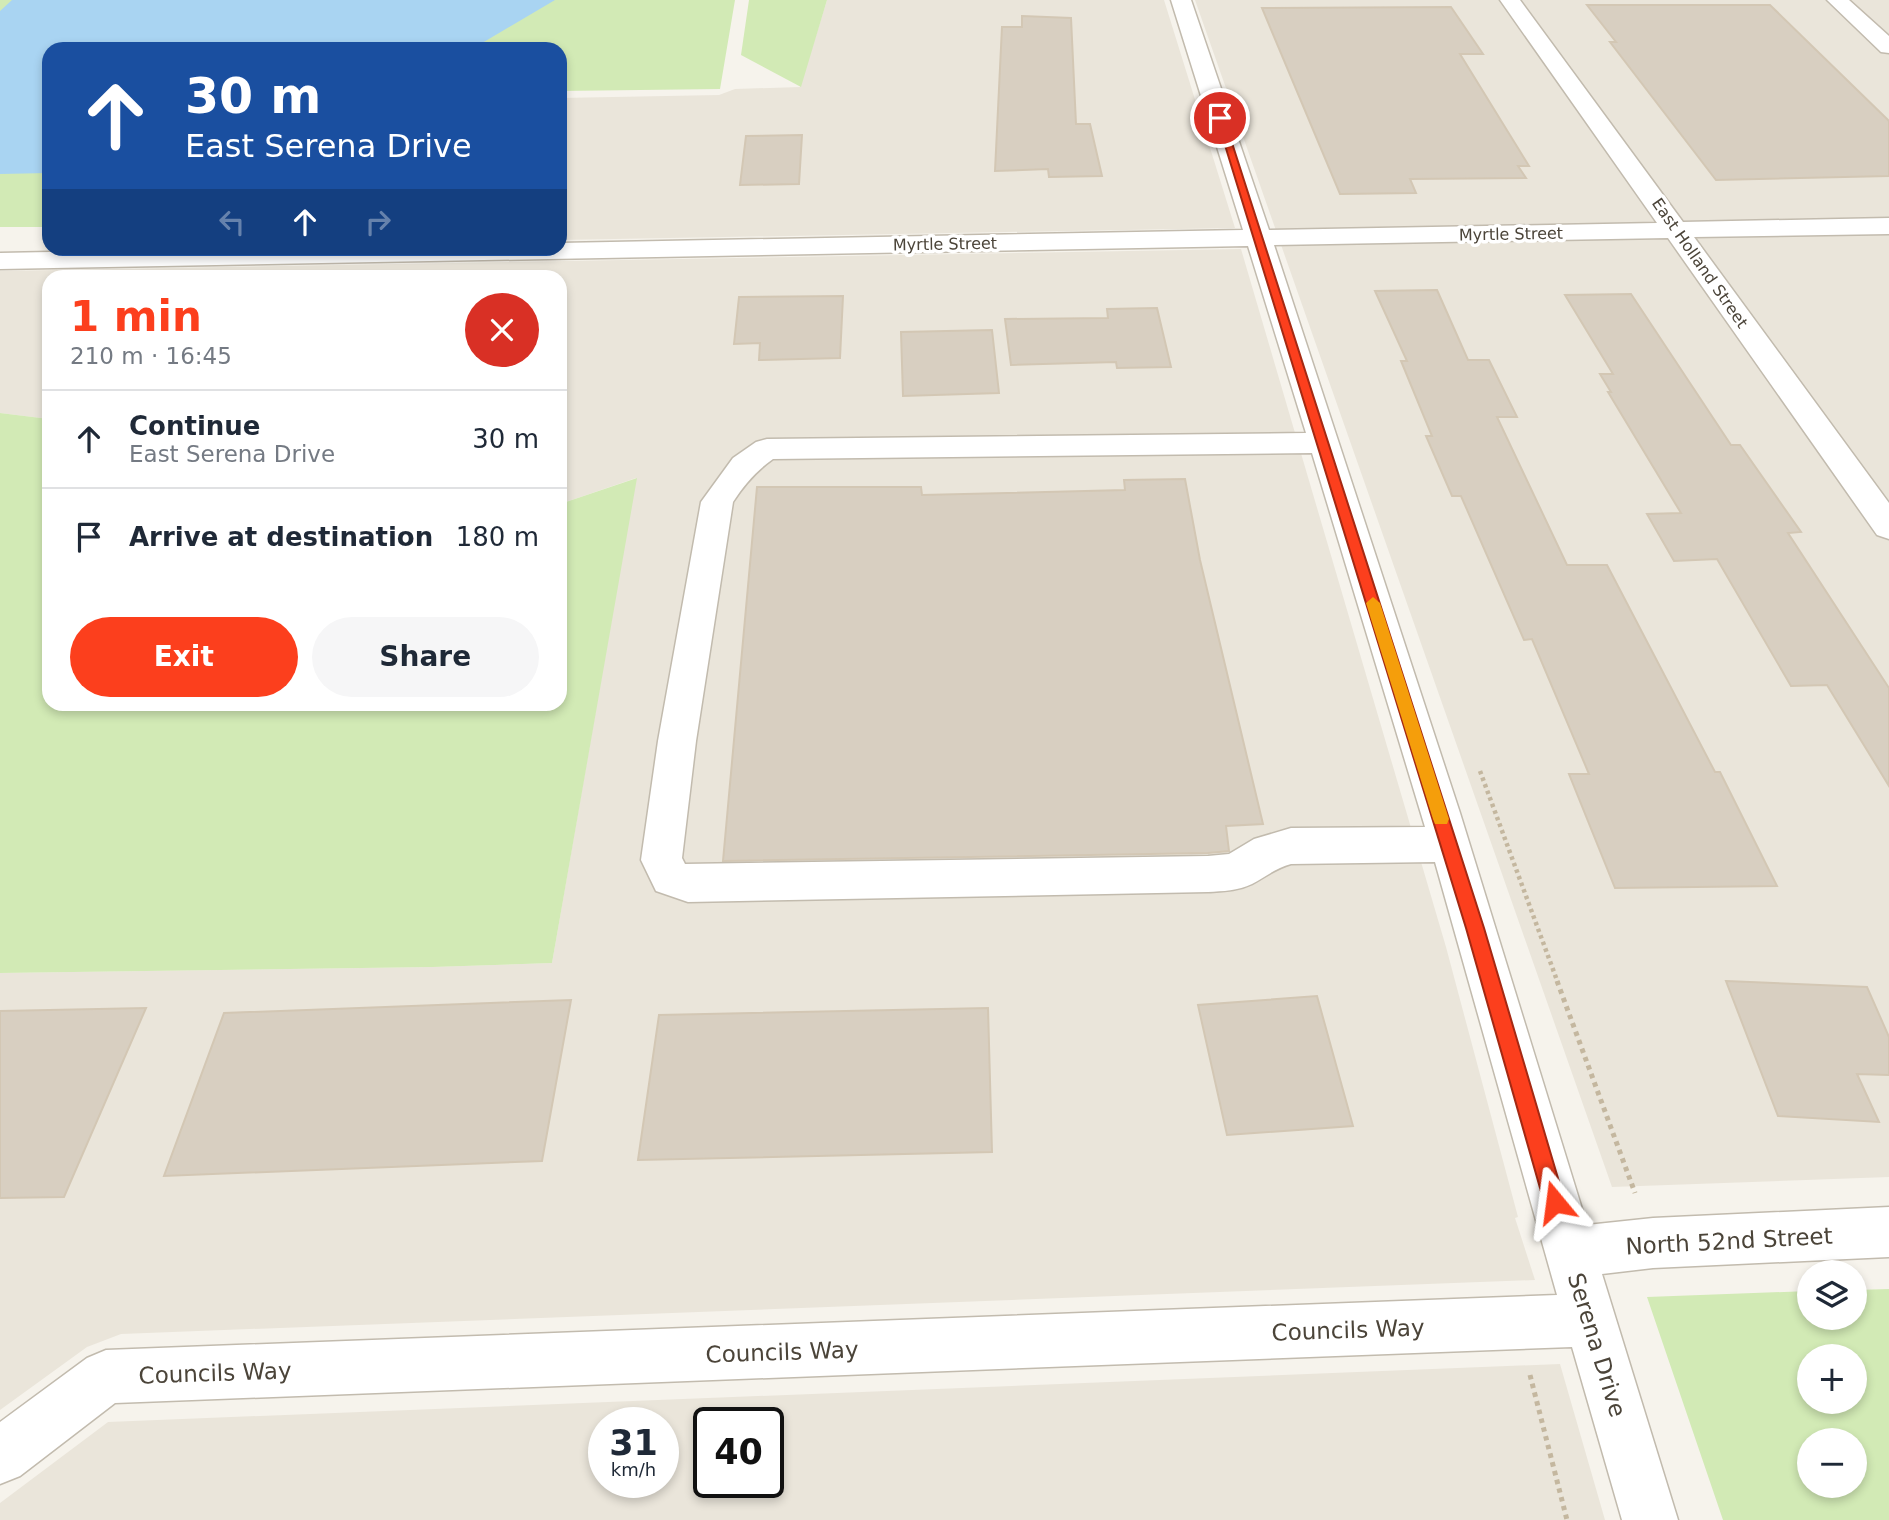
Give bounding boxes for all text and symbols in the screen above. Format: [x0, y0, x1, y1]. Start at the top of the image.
text: 30 m [185, 68, 321, 125]
icon: ahead [70, 70, 161, 161]
pin [1190, 88, 1250, 148]
icon: arrive [1201, 99, 1239, 137]
text: East Serena Drive [185, 127, 472, 165]
street label: East Holland Street [1648, 194, 1752, 332]
icon: left [213, 203, 251, 241]
icon: ahead [286, 203, 324, 241]
icon: right [359, 203, 397, 241]
street label: Myrtle Street [1459, 224, 1563, 244]
street label: Myrtle Street [893, 234, 997, 254]
text: 1 min [70, 292, 202, 341]
button: close [465, 293, 539, 367]
text: 210 m · 16:45 [70, 343, 232, 369]
text: Continue [129, 411, 260, 441]
icon: ahead [70, 420, 108, 458]
text: 30 m [472, 424, 539, 454]
text: East Serena Drive [129, 441, 335, 467]
icon: arrive [70, 518, 108, 556]
text: Arrive at destination [129, 522, 433, 552]
text: 180 m [456, 522, 539, 552]
button: Exit [70, 617, 298, 697]
button: Share [312, 617, 539, 697]
position arrow [1518, 1165, 1592, 1239]
street label: North 52nd Street [1625, 1223, 1833, 1259]
map controls [1797, 1260, 1867, 1498]
button: layers [1797, 1260, 1867, 1330]
street label: Serena Drive [1563, 1270, 1631, 1420]
street label: Councils Way [1271, 1314, 1425, 1346]
street label: Councils Way [705, 1336, 859, 1368]
button: + [1797, 1344, 1867, 1414]
street label: Councils Way [138, 1357, 292, 1389]
speed limit sign: 40 [693, 1407, 784, 1498]
text: 31 [609, 1423, 658, 1463]
button: − [1797, 1428, 1867, 1498]
text: km/h [611, 1459, 656, 1480]

